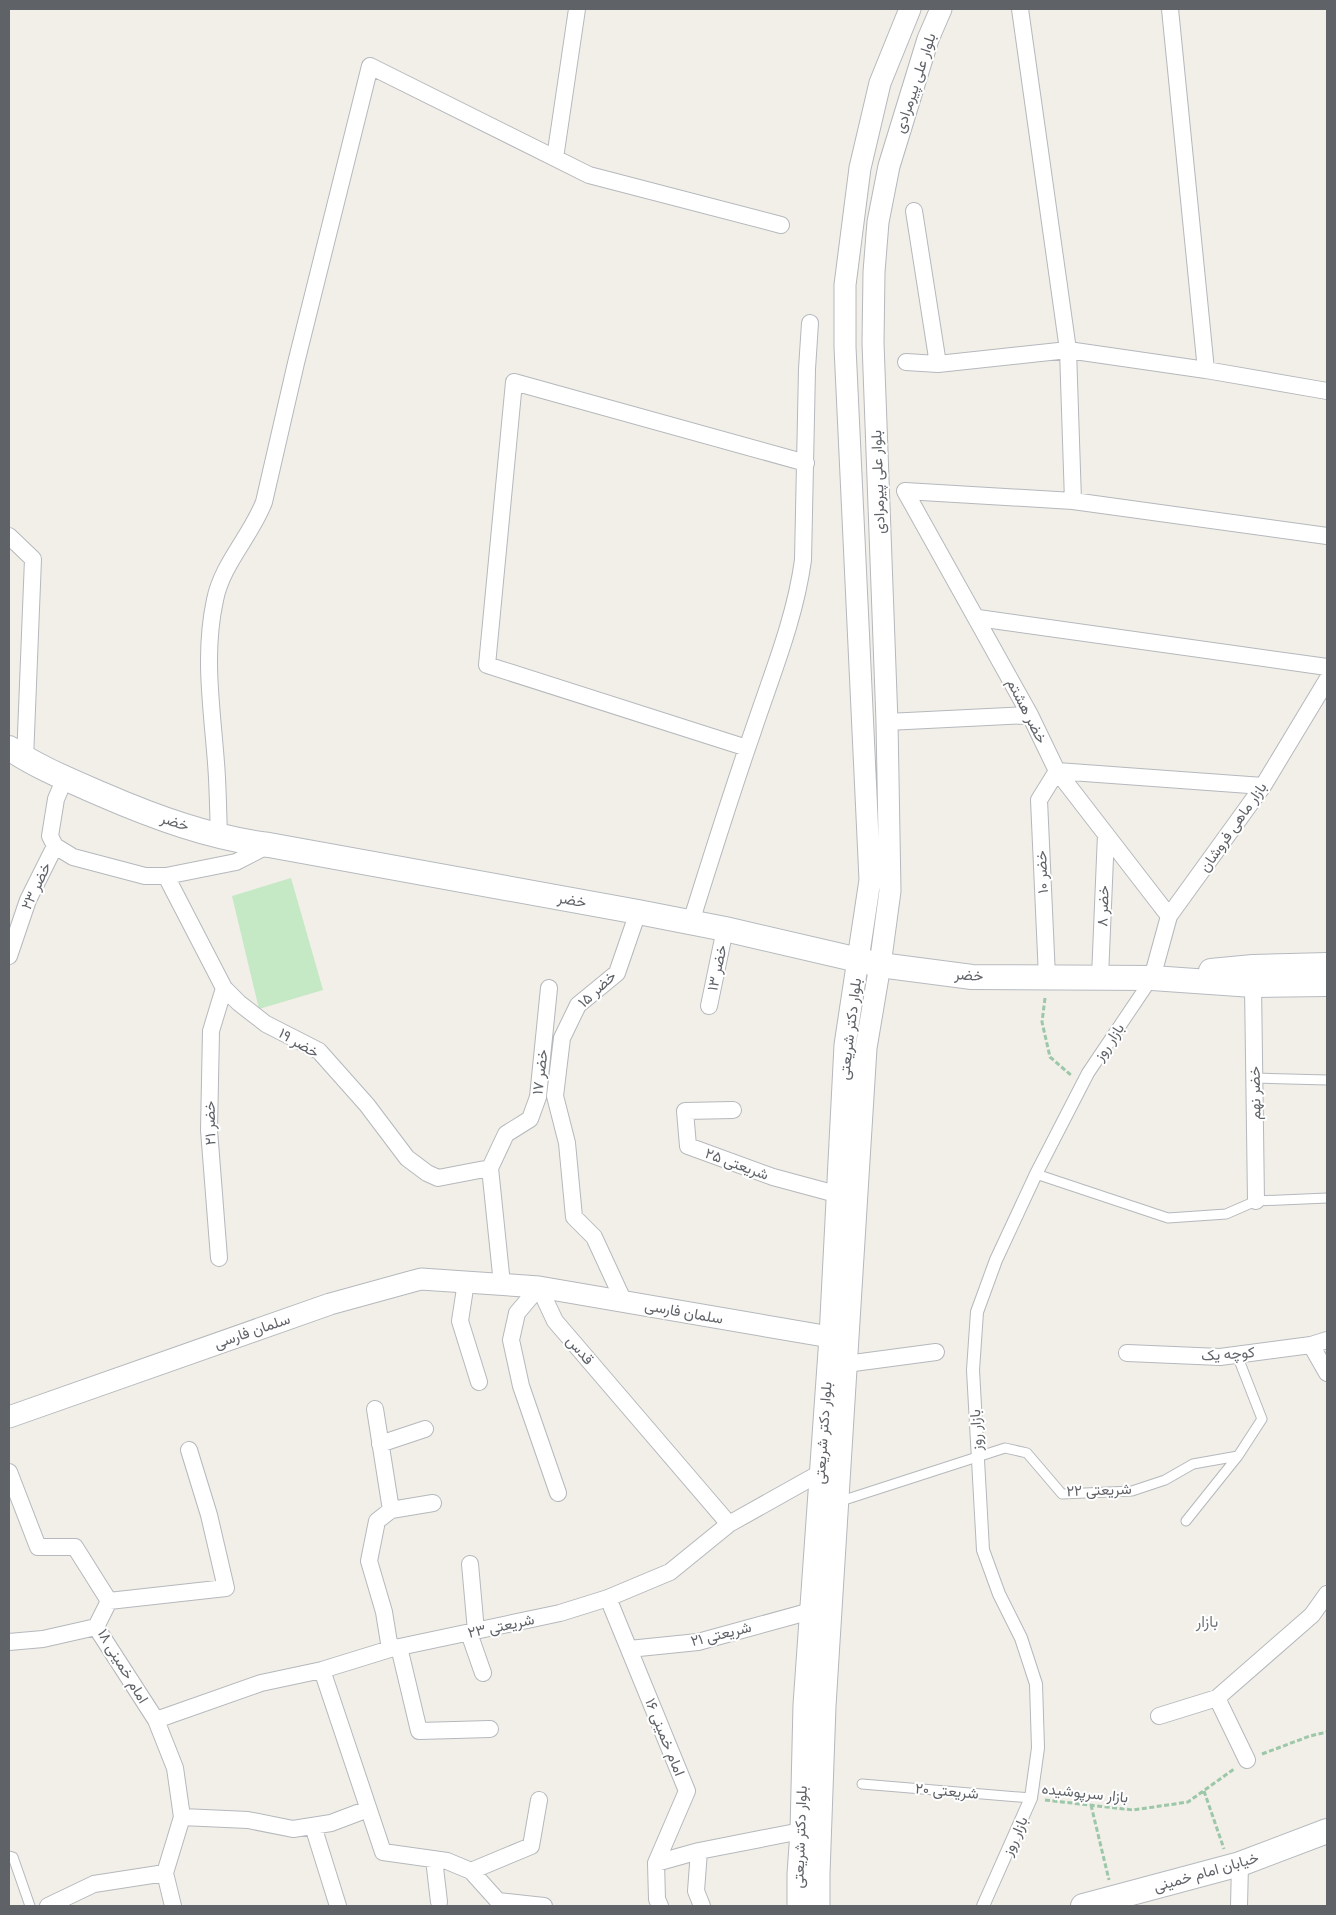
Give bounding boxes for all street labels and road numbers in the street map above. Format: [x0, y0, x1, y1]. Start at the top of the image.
street label: بلوار علی پیرمرادی [890, 31, 941, 136]
street label: بلوار علی پیرمرادی [867, 430, 890, 534]
street label: خضر هشتم [1002, 676, 1051, 747]
street label: بازار ماهی فروشان [1195, 779, 1271, 876]
street label: خضر [158, 809, 191, 835]
street label: خضر ۱۰ [1032, 850, 1052, 894]
street label: خضر ۲۳ [17, 859, 55, 913]
street label: خضر ۸ [1093, 885, 1113, 927]
street label: خضر [555, 888, 588, 911]
street label: خضر ۱۳ [703, 943, 731, 993]
street label: خضر [953, 965, 984, 985]
street label: خضر ۱۵ [574, 967, 620, 1011]
street label: بلوار دکتر شریعتی [835, 977, 866, 1081]
street label: بازار روز [1089, 1020, 1128, 1065]
street label: خضر ۱۹ [275, 1024, 323, 1062]
street label: خضر ۱۷ [528, 1048, 552, 1096]
street label: خضر نهم [1246, 1066, 1265, 1120]
street label: خضر ۲۱ [201, 1101, 219, 1145]
street label: شریعتی ۲۵ [702, 1144, 771, 1185]
street label: سلمان فارسی [643, 1296, 725, 1329]
street label: سلمان فارسی [212, 1310, 293, 1353]
street label: قدس [562, 1332, 598, 1369]
street label: کوچه یک [1201, 1343, 1256, 1366]
street label: بلوار دکتر شریعتی [810, 1381, 837, 1485]
street label: بازار روز [966, 1409, 986, 1452]
street label: شریعتی ۲۲ [1066, 1480, 1132, 1501]
street label: شریعتی ۲۳ [466, 1610, 536, 1643]
street label: شریعتی ۲۱ [689, 1618, 754, 1651]
street label: امام خمینی ۱۸ [93, 1625, 152, 1707]
street label: امام خمینی ۱۶ [640, 1695, 689, 1779]
street label: شریعتی ۲۰ [914, 1779, 980, 1804]
street label: بازار سرپوشیده [1041, 1780, 1129, 1807]
street label: بلوار دکتر شریعتی [789, 1785, 812, 1889]
street label: بازار روز [998, 1813, 1032, 1860]
street label: خیابان امام خمینی [1151, 1848, 1261, 1897]

